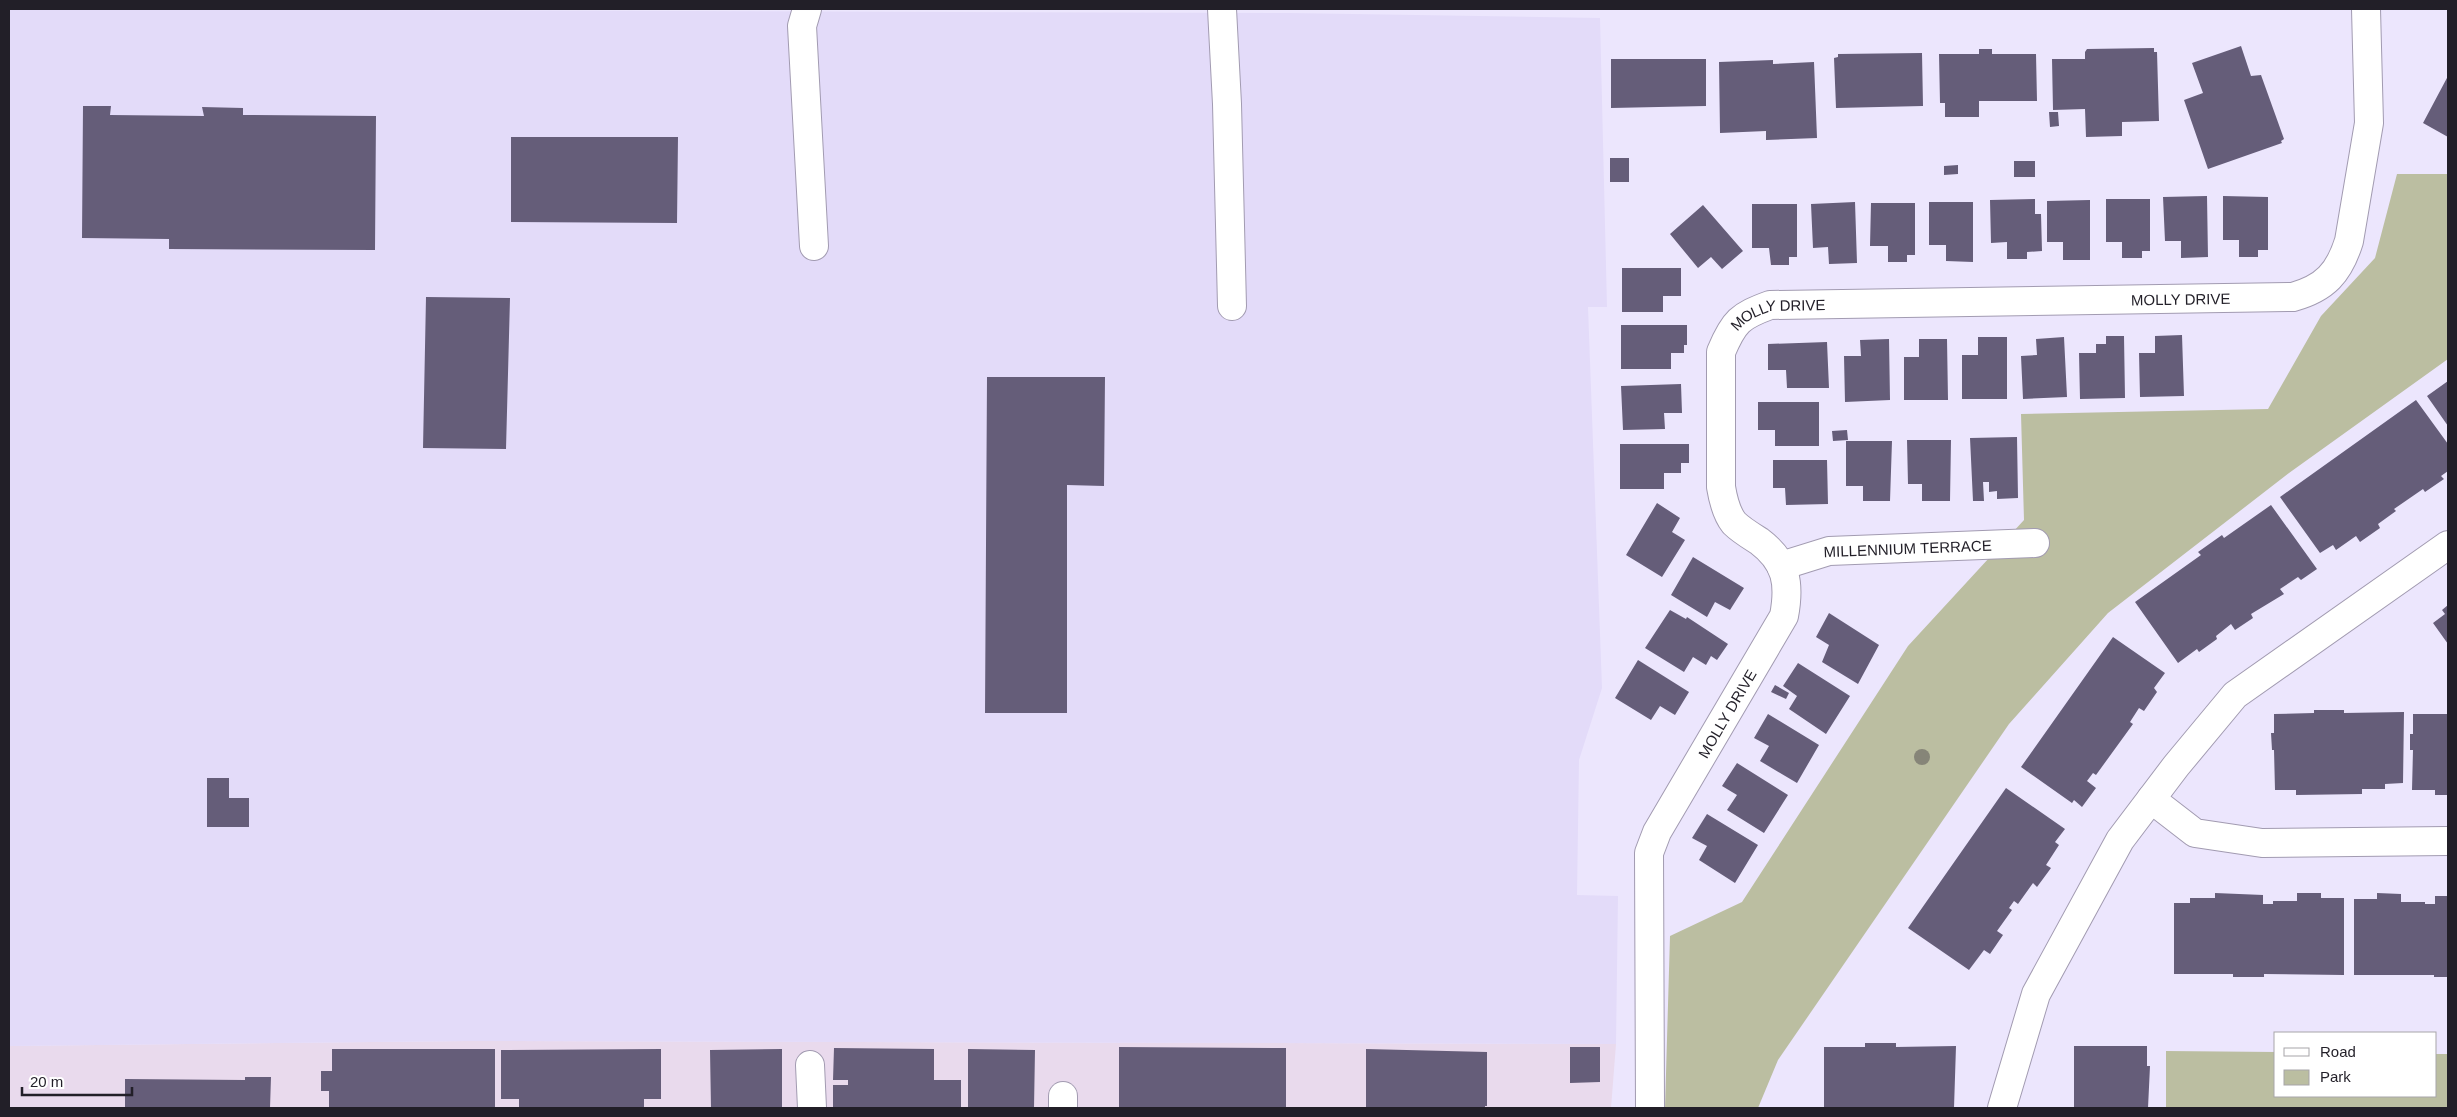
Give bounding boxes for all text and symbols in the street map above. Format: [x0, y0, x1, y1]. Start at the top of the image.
street label: MOLLY DRIVE [2131, 289, 2231, 308]
street label: MOLLY DRIVE [1727, 296, 1826, 333]
street label: MILLENNIUM TERRACE [1823, 536, 1992, 560]
street label: MOLLY DRIVE [1694, 666, 1759, 761]
legend [2274, 1032, 2437, 1097]
text: Road [2320, 1043, 2356, 1060]
scale bar [22, 1064, 132, 1096]
text: Park [2320, 1068, 2351, 1085]
text: 20 m [30, 1073, 63, 1090]

